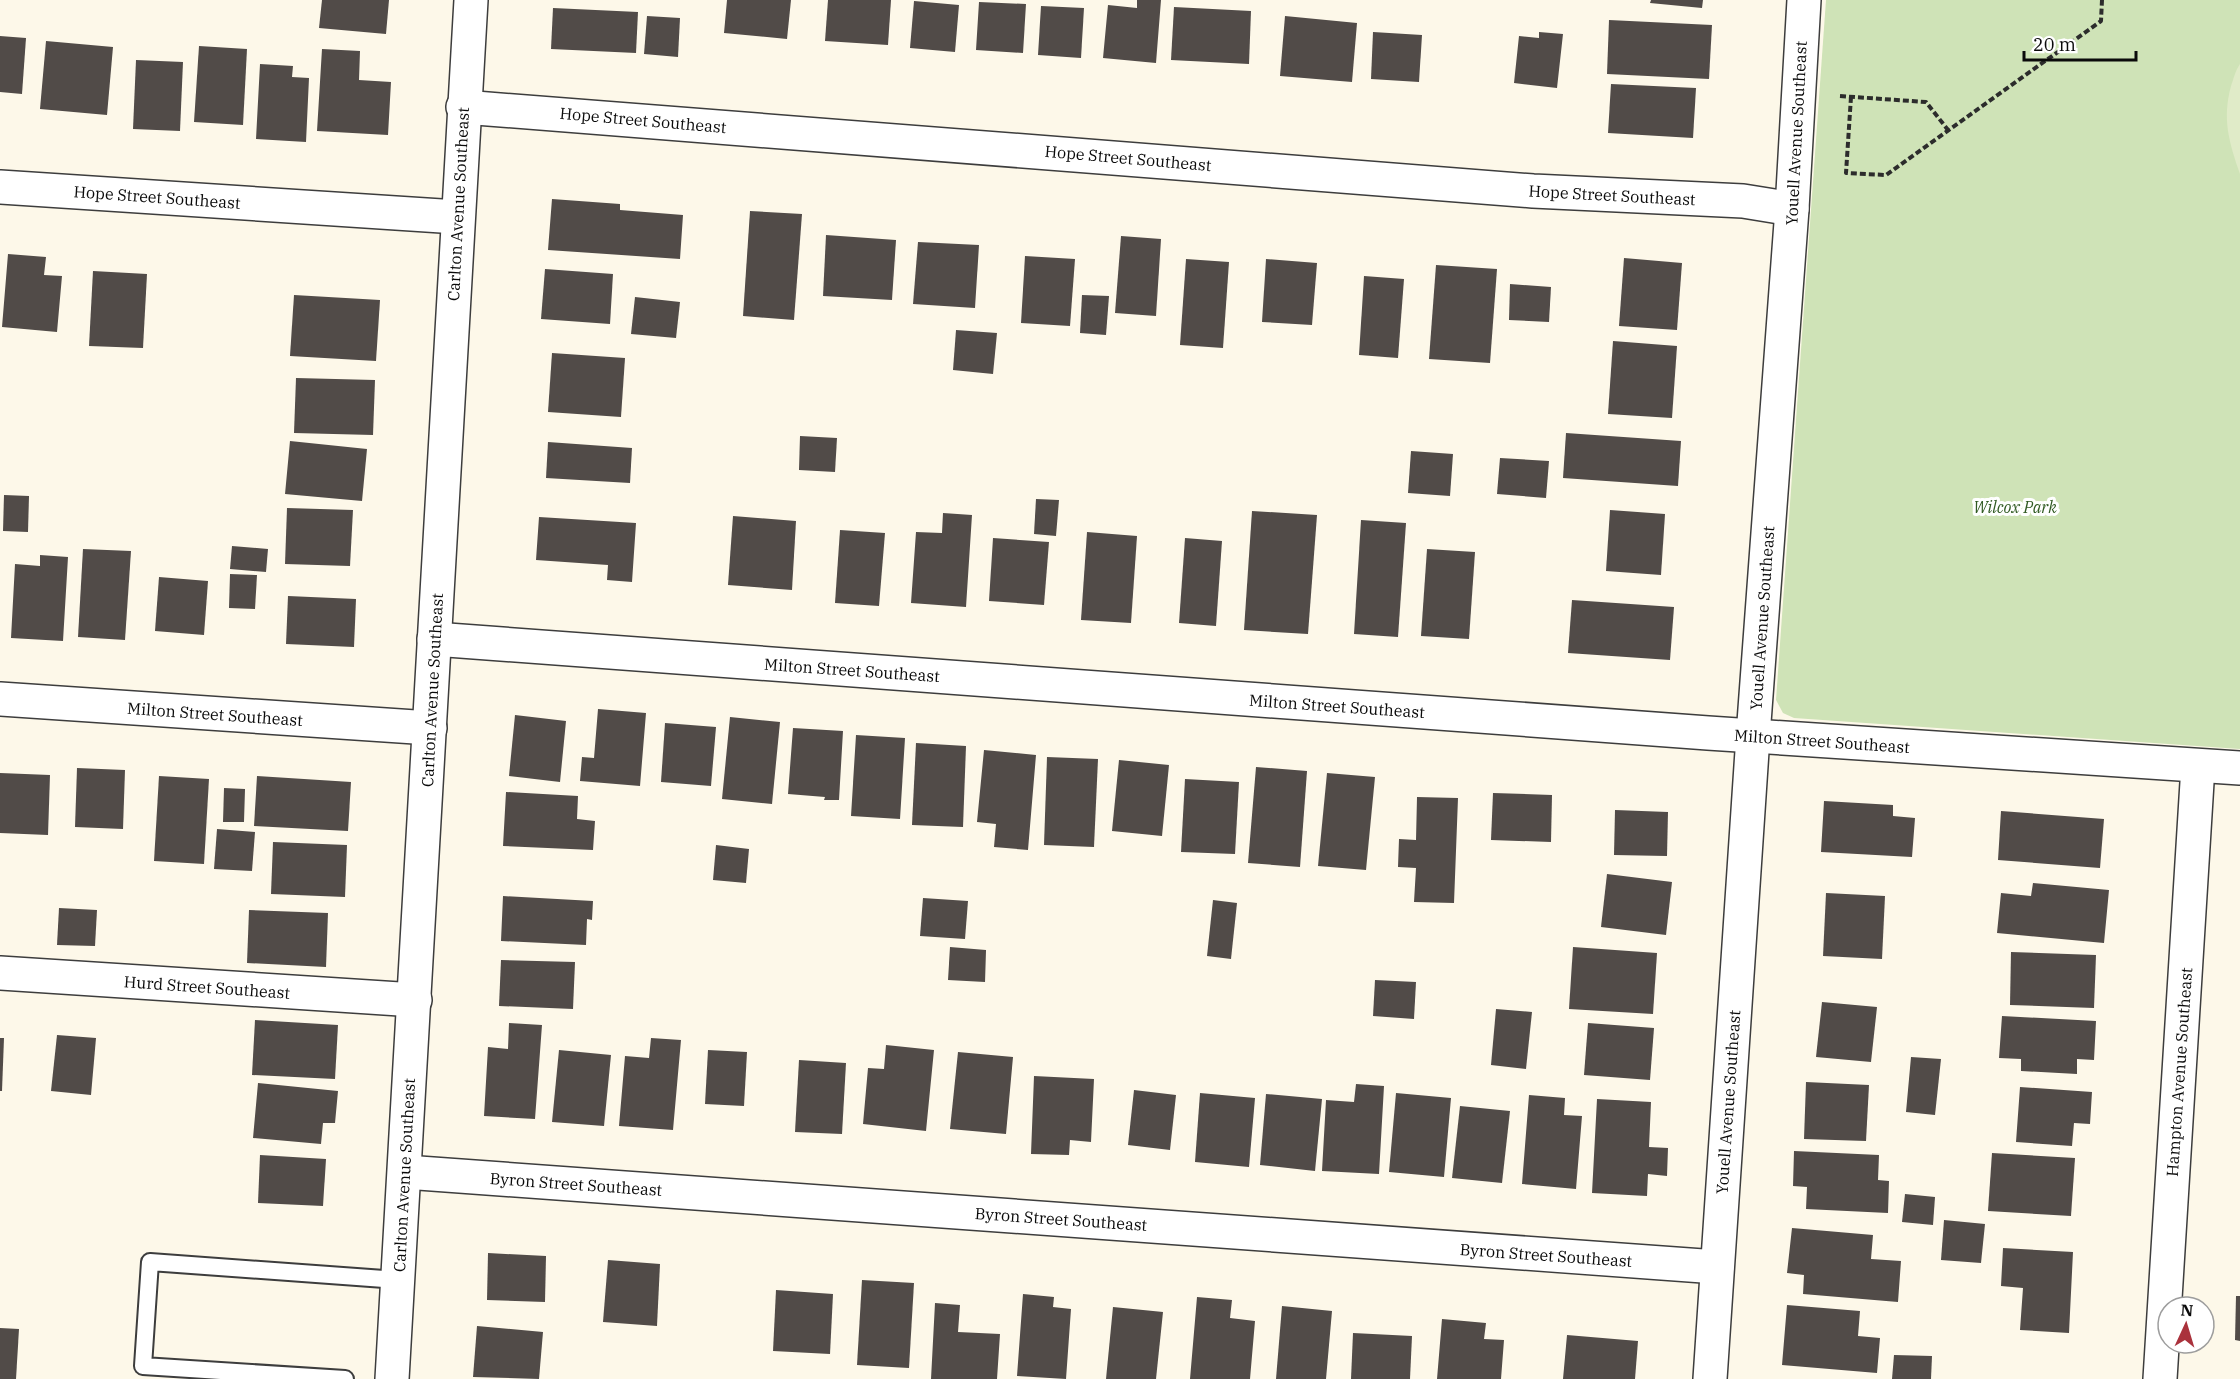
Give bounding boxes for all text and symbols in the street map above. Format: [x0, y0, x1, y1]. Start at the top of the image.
scale bar [2024, 24, 2136, 62]
text: 20 m [2033, 33, 2076, 56]
street label: Youell Avenue Southeast [1781, 40, 1811, 226]
street label: Hope Street Southeast [559, 103, 728, 137]
street label: Carlton Avenue Southeast [443, 106, 473, 301]
street label: Hope Street Southeast [1044, 141, 1213, 175]
street label: Hope Street Southeast [73, 181, 242, 213]
street label: Hope Street Southeast [1528, 181, 1696, 209]
park label: Wilcox Park [1973, 497, 2057, 517]
street label: Youell Avenue Southeast [1746, 525, 1778, 711]
street label: Carlton Avenue Southeast [417, 592, 447, 787]
street label: Milton Street Southeast [764, 654, 941, 686]
street label: Milton Street Southeast [1249, 690, 1426, 722]
street label: Milton Street Southeast [127, 698, 304, 730]
street label: Milton Street Southeast [1734, 725, 1911, 757]
street label: Hampton Avenue Southeast [2162, 966, 2196, 1177]
street label: Hurd Street Southeast [123, 971, 291, 1003]
street label: Youell Avenue Southeast [1712, 1009, 1744, 1195]
street label: Carlton Avenue Southeast [389, 1077, 419, 1272]
street label: Byron Street Southeast [489, 1168, 663, 1200]
street label: Byron Street Southeast [974, 1203, 1148, 1235]
street label: Byron Street Southeast [1459, 1239, 1633, 1271]
north arrow [2156, 1295, 2216, 1355]
text: N [2180, 1300, 2194, 1320]

